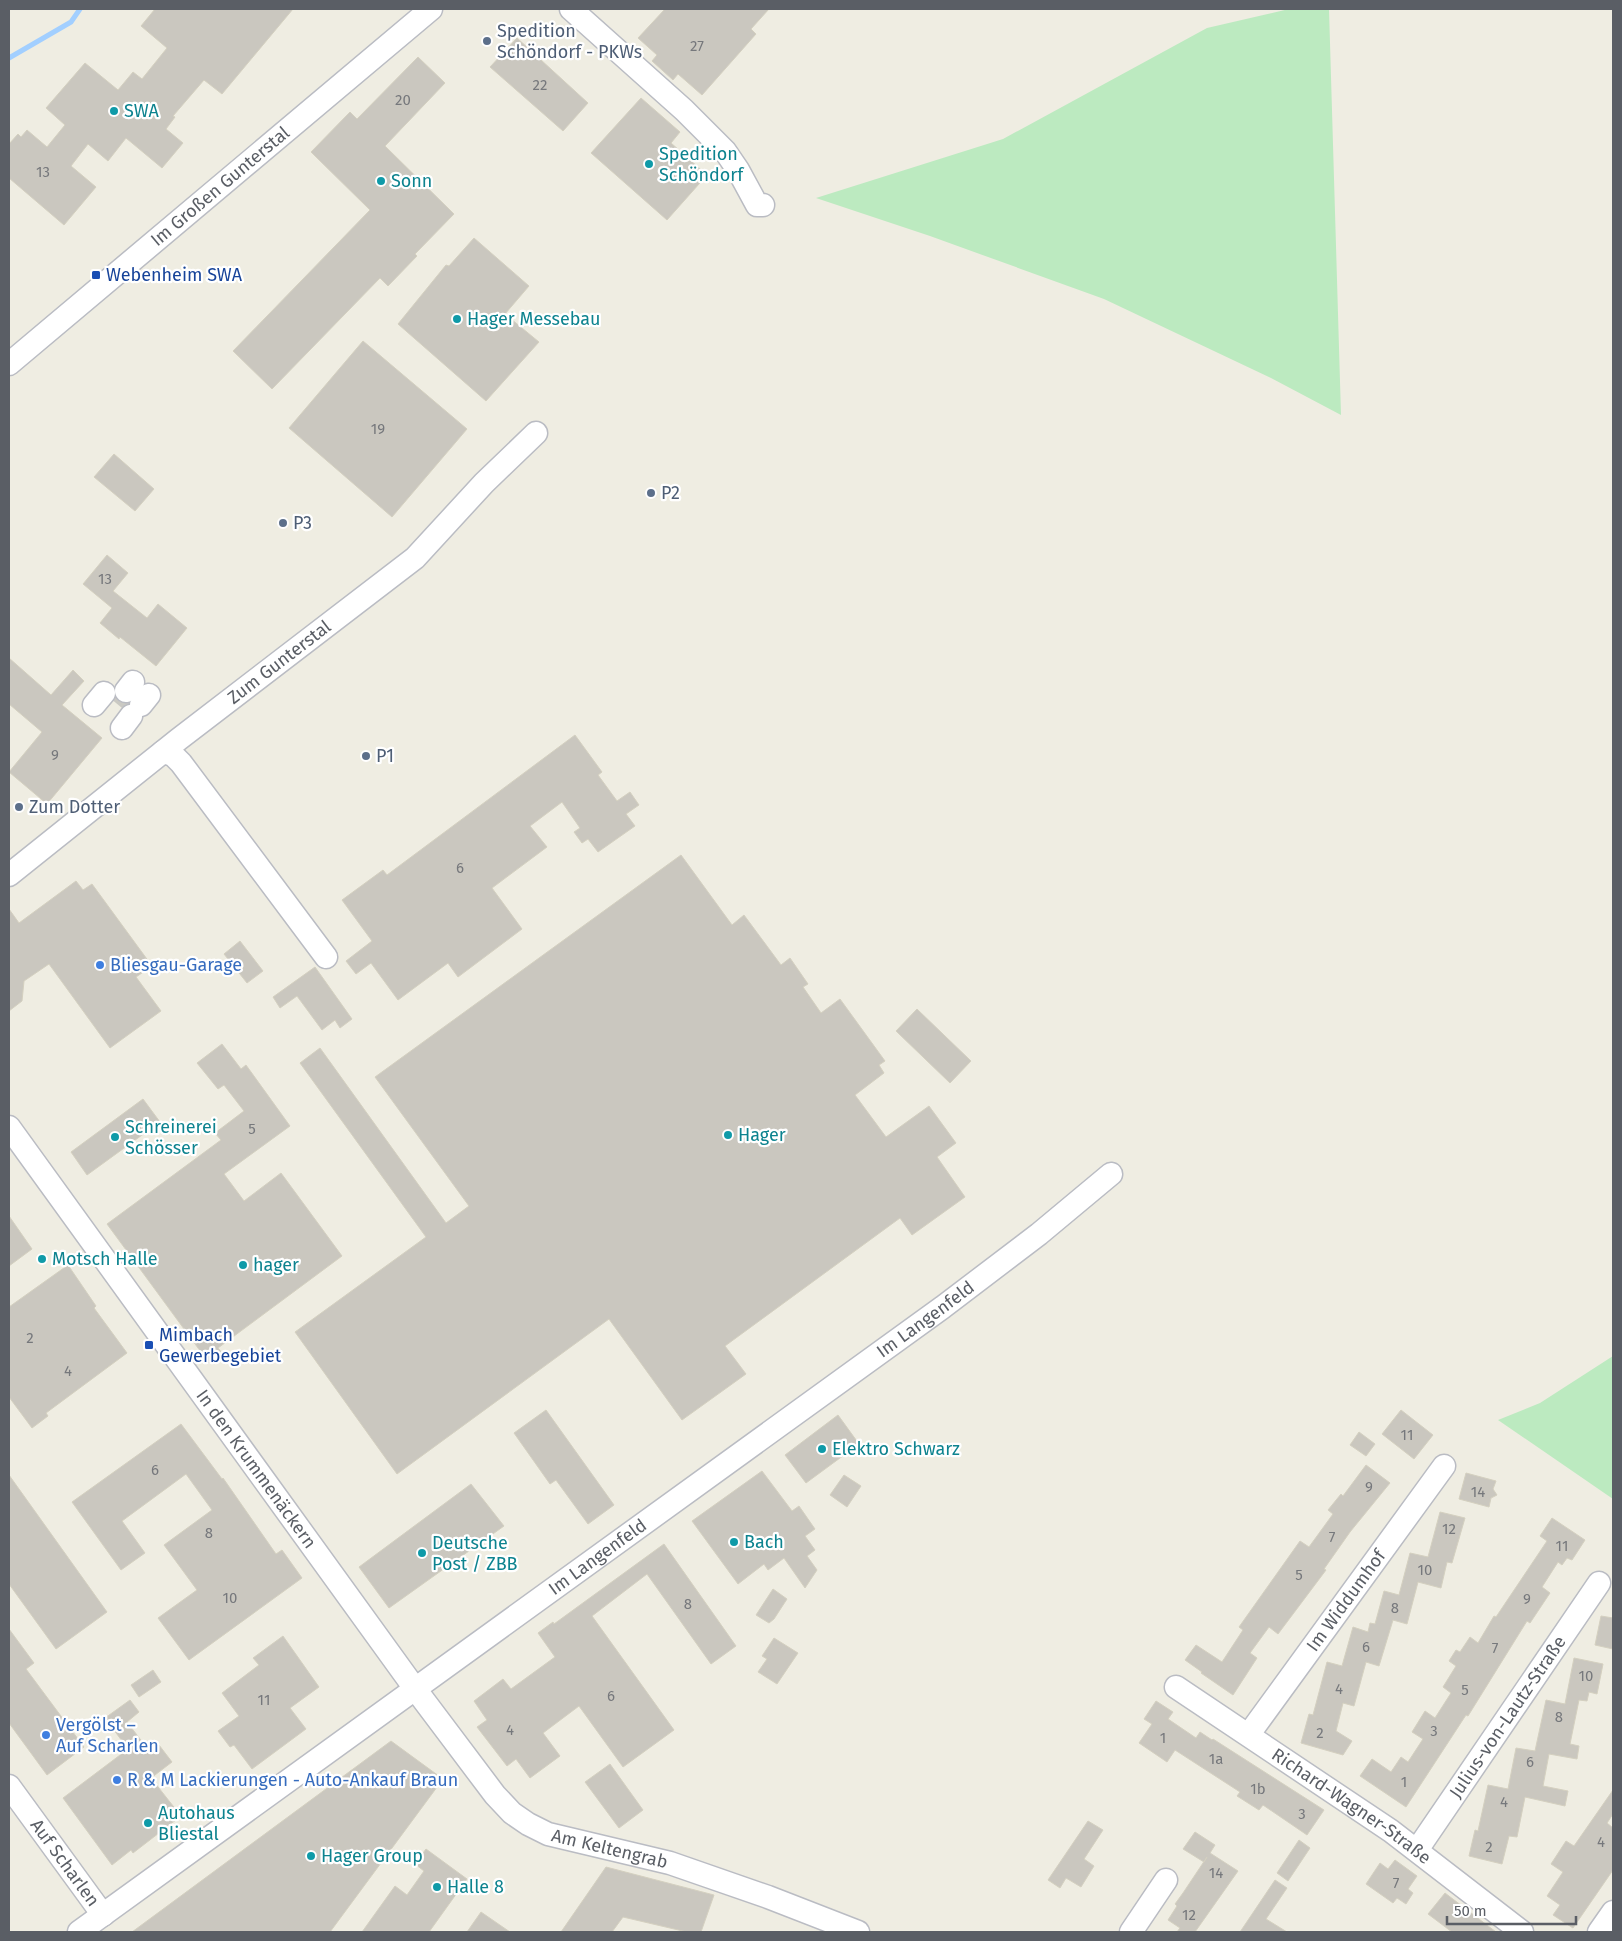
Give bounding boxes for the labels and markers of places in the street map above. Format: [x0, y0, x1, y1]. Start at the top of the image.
place label: Spedition Schöndorf - PKWs [497, 20, 642, 63]
marker: Spedition Schöndorf - PKWs [481, 35, 493, 47]
place label: SWA [124, 100, 159, 122]
marker: SWA [108, 105, 120, 117]
place label: Spedition Schöndorf [659, 143, 745, 186]
marker: Spedition Schöndorf [643, 158, 655, 170]
place label: Sonn [391, 170, 432, 192]
marker: Sonn [375, 175, 387, 187]
place label: Webenheim SWA [106, 264, 243, 286]
marker: Webenheim SWA [90, 269, 102, 281]
place label: Hager Messebau [467, 308, 601, 330]
marker: Hager Messebau [451, 313, 463, 325]
place label: P2 [661, 482, 680, 504]
marker: P2 [645, 487, 657, 499]
place label: P3 [293, 512, 312, 534]
marker: P3 [277, 517, 289, 529]
place label: P1 [376, 745, 394, 767]
marker: P1 [360, 750, 372, 762]
place label: Zum Dotter [29, 796, 120, 818]
marker: Zum Dotter [13, 801, 25, 813]
place label: Bliesgau-Garage [110, 954, 242, 976]
marker: Bliesgau-Garage [94, 959, 106, 971]
place label: Schreinerei Schösser [125, 1116, 217, 1159]
place label: Hager [738, 1124, 786, 1146]
marker: Hager [722, 1129, 734, 1141]
marker: Schreinerei Schösser [109, 1131, 121, 1143]
place label: Motsch Halle [52, 1248, 157, 1270]
marker: Motsch Halle [36, 1253, 48, 1265]
place label: hager [253, 1254, 299, 1276]
marker: hager [237, 1259, 249, 1271]
place label: Mimbach Gewerbegebiet [159, 1324, 282, 1367]
marker: Mimbach Gewerbegebiet [143, 1339, 155, 1351]
place label: Elektro Schwarz [832, 1438, 960, 1460]
marker: Elektro Schwarz [816, 1443, 828, 1455]
place label: Bach [744, 1531, 784, 1553]
place label: Deutsche Post / ZBB [432, 1532, 518, 1575]
marker: Bach [728, 1536, 740, 1548]
marker: Deutsche Post / ZBB [416, 1547, 428, 1559]
place label: Vergölst – Auf Scharlen [56, 1714, 159, 1757]
marker: Vergölst – Auf Scharlen [40, 1729, 52, 1741]
place label: R & M Lackierungen - Auto-Ankauf Braun [127, 1769, 458, 1791]
marker: R & M Lackierungen - Auto-Ankauf Braun [111, 1774, 123, 1786]
place label: Autohaus Bliestal [158, 1802, 235, 1845]
marker: Autohaus Bliestal [142, 1817, 154, 1829]
place label: Hager Group [321, 1845, 423, 1867]
marker: Hager Group [305, 1850, 317, 1862]
place label: Halle 8 [447, 1876, 504, 1898]
marker: Halle 8 [431, 1881, 443, 1893]

